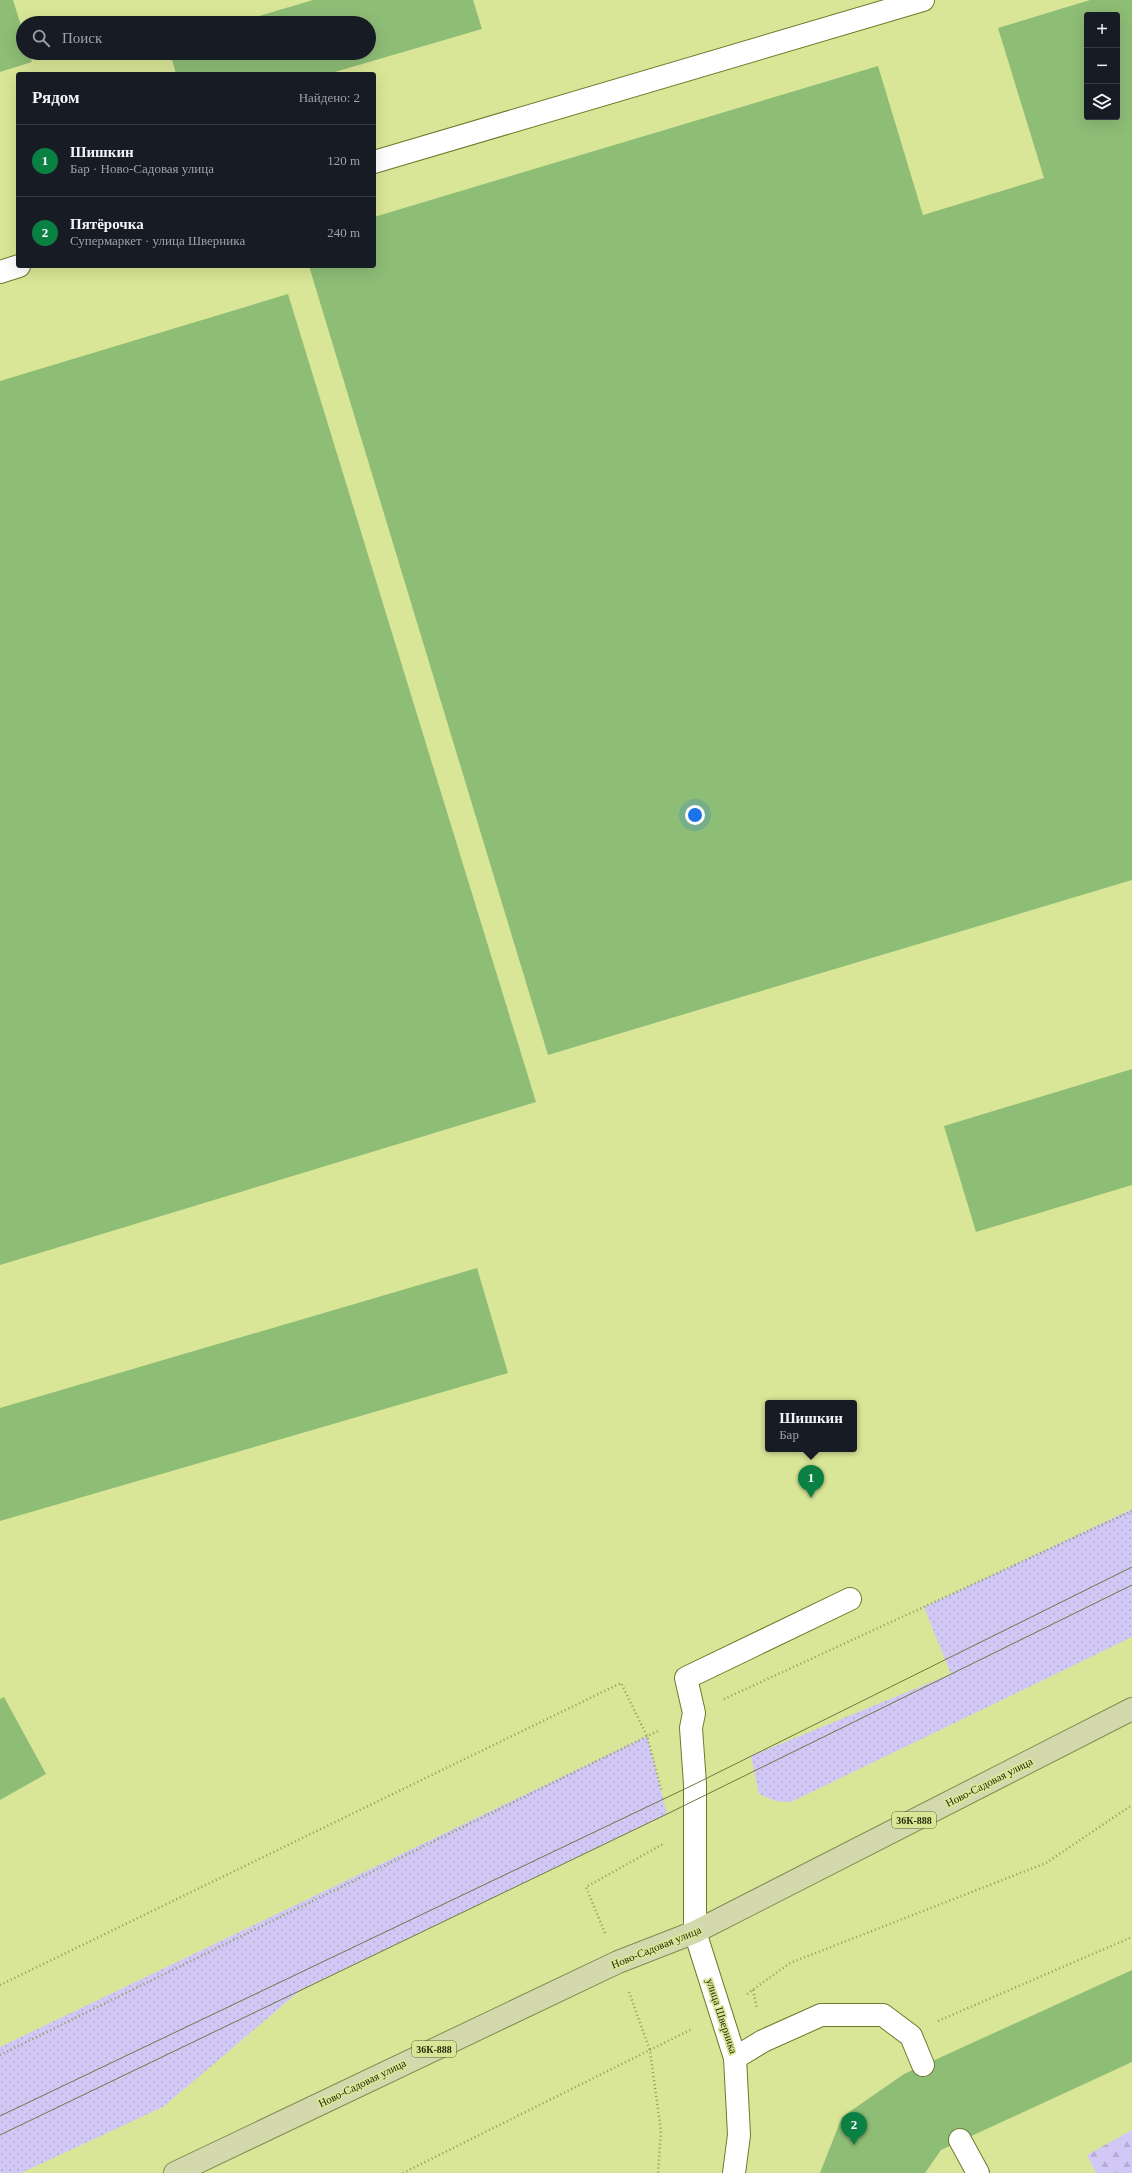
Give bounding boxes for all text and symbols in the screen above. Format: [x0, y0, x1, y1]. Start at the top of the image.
map controls [1084, 12, 1120, 120]
button: + [1084, 12, 1120, 48]
search box [16, 16, 376, 60]
icon: search [30, 27, 52, 49]
text: Поиск [62, 30, 102, 46]
button: − [1084, 48, 1120, 84]
button: layers [1084, 84, 1120, 120]
text: Рядом [32, 88, 80, 107]
text: Найдено: 2 [299, 90, 360, 105]
text: Шишкин [70, 144, 134, 160]
text: 1 [42, 153, 48, 168]
text: 120 m [327, 153, 360, 168]
text: Бар · Ново-Садовая улица [70, 161, 214, 176]
text: Пятёрочка [70, 216, 144, 232]
text: 2 [42, 225, 48, 240]
text: 240 m [327, 225, 360, 240]
text: Супермаркет · улица Шверника [70, 233, 245, 248]
your location [685, 805, 705, 825]
popup [765, 1400, 857, 1452]
text: Шишкин [779, 1410, 843, 1426]
text: Бар [779, 1427, 799, 1442]
pin: 1 [798, 1465, 824, 1498]
street label: Ново-Садовая улица [944, 1755, 1035, 1809]
road number: 36К-888 [892, 1812, 936, 1828]
street label: Ново-Садовая улица [609, 1923, 703, 1971]
street label: улица Шверника [704, 1977, 740, 2055]
road number: 36К-888 [412, 2041, 456, 2057]
street label: Ново-Садовая улица [316, 2057, 408, 2109]
pin: 2 [841, 2112, 867, 2145]

